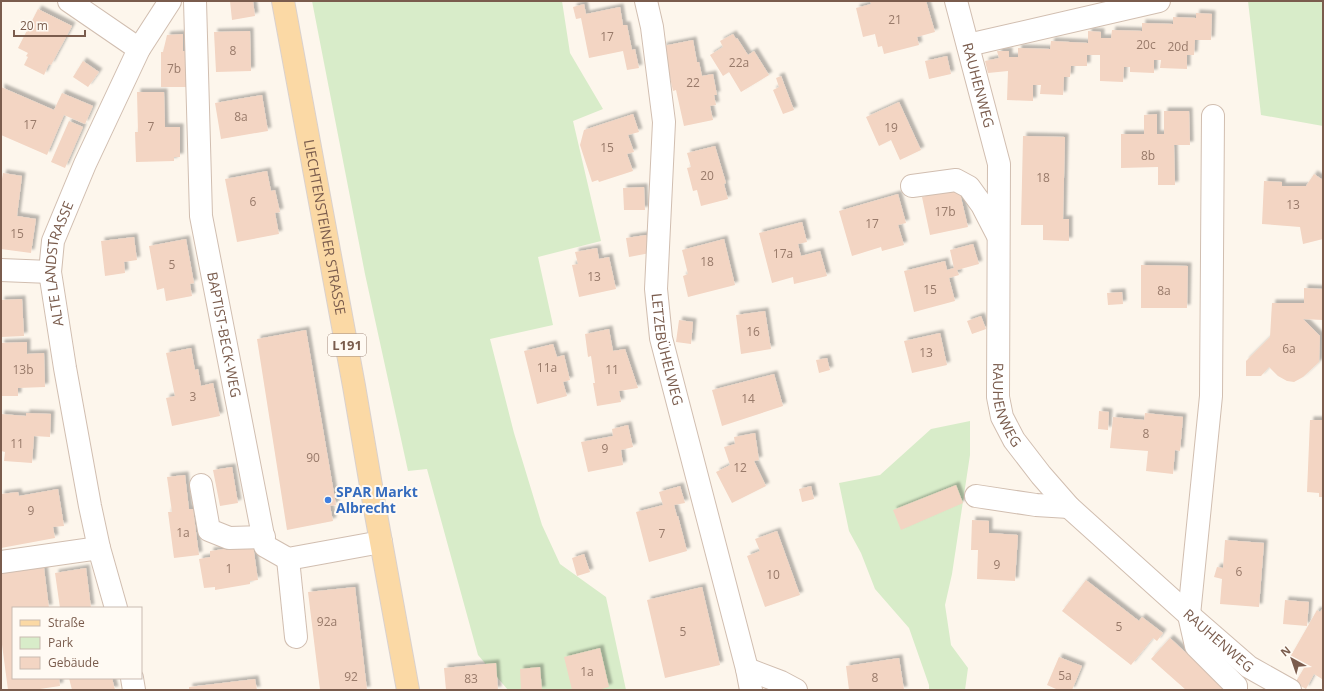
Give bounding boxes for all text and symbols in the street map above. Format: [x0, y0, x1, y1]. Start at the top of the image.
house number: 21 [888, 11, 902, 28]
scale bar [14, 12, 85, 38]
text: 20 m [20, 17, 48, 34]
house number: 17 [600, 28, 614, 45]
house number: 20c [1136, 36, 1156, 53]
house number: 20d [1167, 38, 1189, 55]
street label: RAUHENWEG [958, 40, 999, 130]
house number: 8 [230, 42, 237, 59]
house number: 22a [729, 54, 749, 71]
house number: 7b [167, 60, 181, 77]
house number: 22 [686, 74, 700, 91]
house number: 8a [234, 108, 248, 125]
house number: 17 [23, 116, 37, 133]
house number: 7 [148, 118, 155, 135]
house number: 19 [884, 119, 898, 136]
street label: LIECHTENSTEINER STRASSE [300, 138, 351, 316]
house number: 15 [600, 139, 614, 156]
house number: 8b [1141, 147, 1155, 164]
house number: 20 [700, 167, 714, 184]
house number: 18 [1036, 169, 1050, 186]
house number: 6 [250, 193, 257, 210]
house number: 13 [1286, 196, 1300, 213]
street label: ALTE LANDSTRASSE [40, 198, 78, 328]
house number: 17b [934, 203, 956, 220]
house number: 17 [865, 215, 879, 232]
house number: 15 [10, 225, 24, 242]
house number: 17a [773, 245, 793, 262]
house number: 18 [700, 253, 714, 270]
house number: 5 [169, 256, 176, 273]
house number: 13 [587, 268, 601, 285]
street label: BAPTIST-BECK-WEG [203, 270, 246, 399]
house number: 15 [923, 281, 937, 298]
house number: 8a [1157, 282, 1171, 299]
street label: LETZEBÜHELWEG [647, 292, 688, 407]
house number: 16 [746, 323, 760, 340]
road number: L191 [328, 334, 366, 356]
house number: 6a [1282, 340, 1296, 357]
house number: 13 [919, 344, 933, 361]
house number: 11a [537, 359, 557, 376]
house number: 13b [12, 361, 34, 378]
house number: 11 [605, 361, 619, 378]
street label: RAUHENWEG [989, 363, 1026, 451]
house number: 3 [190, 388, 197, 405]
house number: 14 [741, 390, 755, 407]
house number: 8 [1143, 425, 1150, 442]
house number: 11 [10, 435, 24, 452]
house number: 9 [602, 440, 609, 457]
house number: 90 [306, 449, 320, 466]
house number: 12 [733, 459, 747, 476]
place label: SPAR Markt Albrecht [336, 482, 418, 517]
marker: SPAR Markt Albrecht [323, 495, 333, 505]
house number: 9 [28, 502, 35, 519]
house number: 1a [176, 524, 190, 541]
house number: 7 [659, 525, 666, 542]
house number: 9 [994, 556, 1001, 573]
house number: 1 [226, 560, 232, 577]
house number: 6 [1236, 563, 1243, 580]
house number: 10 [766, 566, 780, 583]
street label: RAUHENWEG [1179, 604, 1258, 676]
legend [12, 607, 142, 679]
house number: 92a [317, 613, 337, 630]
text: Straße [48, 614, 85, 631]
house number: 5 [1116, 618, 1123, 635]
house number: 5 [680, 623, 687, 640]
text: Park [48, 634, 74, 651]
north arrow [1272, 639, 1312, 679]
text: N [1277, 642, 1294, 660]
text: Gebäude [48, 654, 99, 671]
house number: 1a [580, 663, 594, 680]
house number: 5a [1058, 667, 1072, 684]
house number: 92 [344, 668, 358, 685]
house number: 8 [872, 669, 879, 686]
house number: 83 [464, 670, 478, 687]

